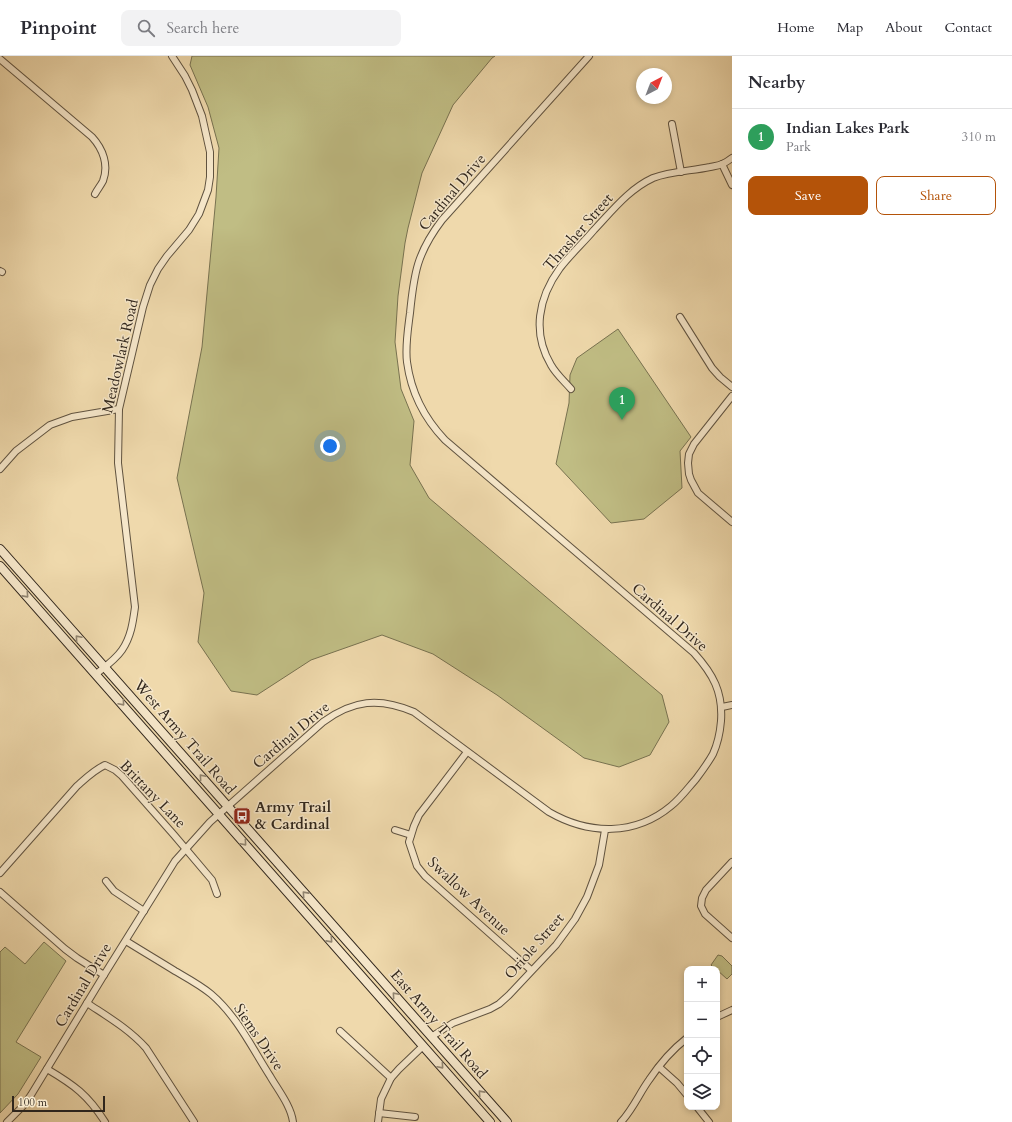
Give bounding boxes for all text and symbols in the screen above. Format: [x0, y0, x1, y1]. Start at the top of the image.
search box [121, 10, 401, 46]
text: Pinpoint [20, 15, 97, 41]
icon: search [135, 17, 157, 39]
text: Search here [167, 18, 239, 38]
text: Home [777, 18, 815, 37]
text: Map [837, 18, 863, 37]
text: About [885, 18, 922, 37]
text: Contact [944, 18, 992, 37]
north arrow [636, 68, 672, 104]
text: Nearby [748, 71, 805, 94]
text: Indian Lakes Park [786, 118, 910, 138]
text: 1 [758, 128, 764, 146]
text: 310 m [962, 128, 996, 146]
text: Park [786, 138, 811, 156]
street label: Cardinal Drive [414, 149, 490, 235]
button: Save [748, 176, 868, 215]
button: Share [876, 176, 996, 215]
street label: Thrasher Street [539, 189, 617, 275]
street label: Meadowlark Road [97, 297, 143, 415]
pin: 1 [609, 387, 635, 420]
your location [320, 436, 340, 456]
street label: Cardinal Drive [628, 578, 712, 656]
one-way arrow [21, 590, 29, 598]
one-way arrow [76, 635, 83, 642]
street label: West Army Trail Road [129, 675, 240, 799]
street label: Cardinal Drive [248, 697, 334, 773]
one-way arrow [117, 699, 124, 706]
street label: Brittany Lane [116, 756, 191, 832]
one-way arrow [199, 774, 206, 782]
place label: Army Trail & Cardinal [255, 797, 332, 834]
bus stop icon: Army Trail & Cardinal [232, 806, 252, 826]
one-way arrow [240, 838, 247, 846]
street label: Swallow Avenue [423, 852, 515, 940]
one-way arrow [303, 892, 310, 899]
street label: Oriole Street [500, 908, 568, 983]
one-way arrow [326, 936, 333, 943]
street label: Cardinal Drive [50, 939, 116, 1031]
street label: East Army Trail Road [386, 965, 492, 1083]
map controls [684, 966, 720, 1110]
button: + [684, 966, 720, 1002]
one-way arrow [392, 993, 399, 1000]
street label: Siems Drive [229, 1000, 289, 1074]
button: − [684, 1002, 720, 1038]
button: locate [684, 1038, 720, 1074]
one-way arrow [437, 1061, 444, 1069]
button: layers [684, 1074, 720, 1110]
one-way arrow [478, 1090, 486, 1098]
scale bar [12, 1094, 105, 1113]
text: 100 m [18, 1095, 47, 1110]

